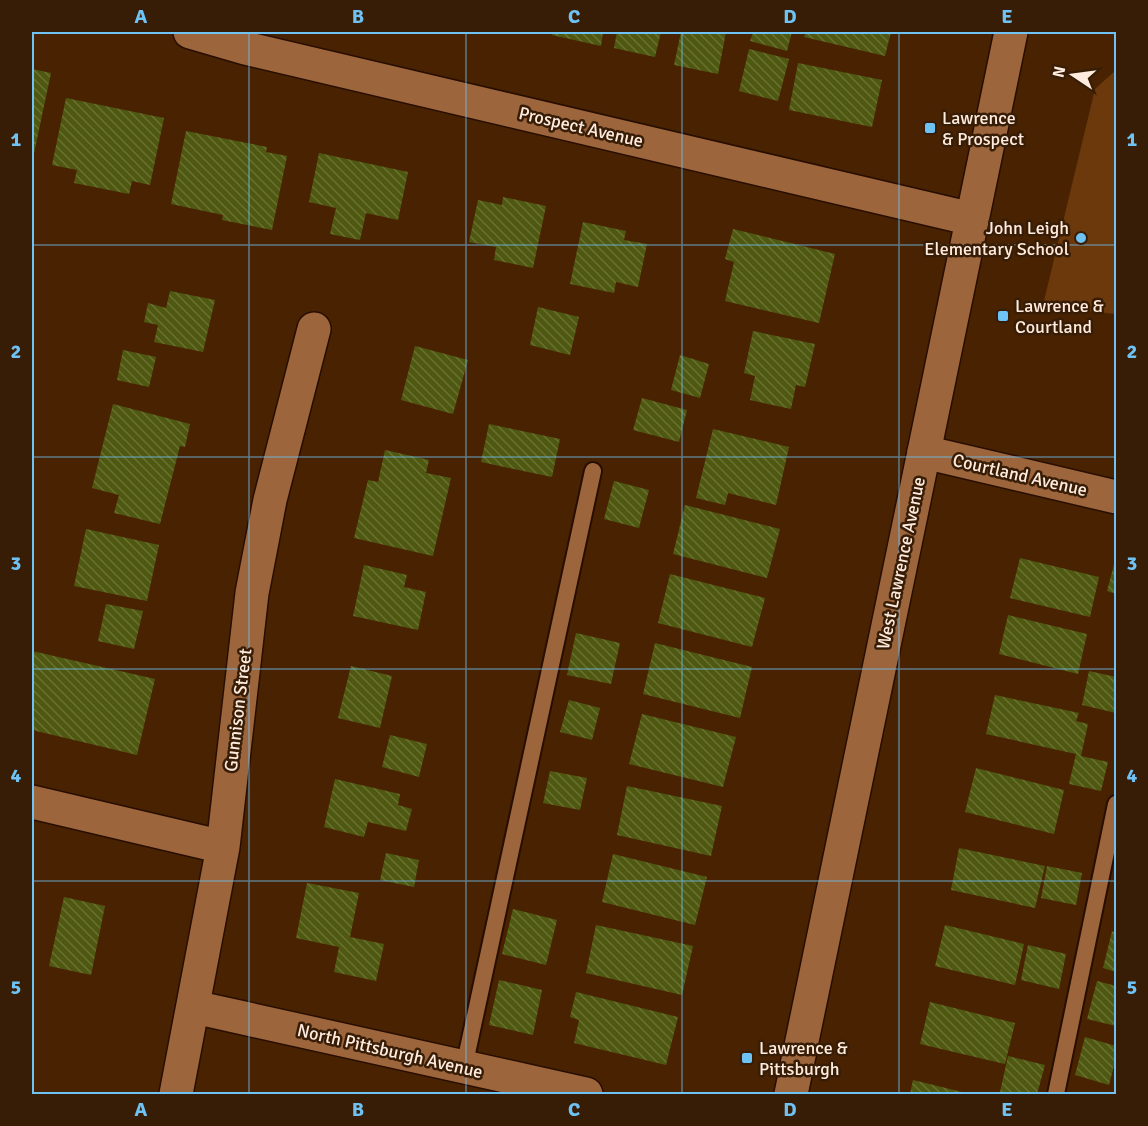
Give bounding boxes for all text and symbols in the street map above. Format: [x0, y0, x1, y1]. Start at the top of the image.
text: A [135, 4, 148, 29]
text: B [352, 4, 364, 29]
text: C [568, 4, 580, 29]
text: D [783, 4, 797, 29]
text: E [1001, 4, 1013, 29]
north arrow [1043, 45, 1103, 105]
text: N [1048, 64, 1070, 80]
street label: Prospect Avenue [517, 102, 645, 152]
place label: Lawrence & Prospect [942, 107, 1024, 150]
marker: Lawrence & Prospect [923, 121, 937, 135]
text: 1 [11, 127, 22, 152]
text: 1 [1127, 127, 1138, 152]
place label: John Leigh Elementary School [924, 217, 1069, 260]
marker: John Leigh Elementary School [1074, 231, 1088, 245]
place label: Lawrence & Courtland [1015, 295, 1104, 338]
marker: Lawrence & Courtland [996, 309, 1010, 323]
text: 2 [11, 339, 21, 364]
text: 2 [1127, 339, 1137, 364]
street label: Courtland Avenue [951, 449, 1089, 501]
street label: West Lawrence Avenue [872, 475, 930, 651]
text: 3 [11, 551, 21, 576]
text: 3 [1127, 551, 1137, 576]
street label: Gunnison Street [220, 647, 256, 773]
text: 4 [11, 763, 22, 788]
text: 4 [1127, 763, 1138, 788]
text: 5 [11, 975, 21, 1000]
text: 5 [1127, 975, 1137, 1000]
street label: North Pittsburgh Avenue [295, 1019, 485, 1083]
place label: Lawrence & Pittsburgh [759, 1037, 848, 1080]
marker: Lawrence & Pittsburgh [740, 1051, 754, 1065]
text: A [135, 1097, 148, 1122]
text: B [352, 1097, 364, 1122]
text: C [568, 1097, 580, 1122]
text: D [783, 1097, 797, 1122]
text: E [1001, 1097, 1013, 1122]

